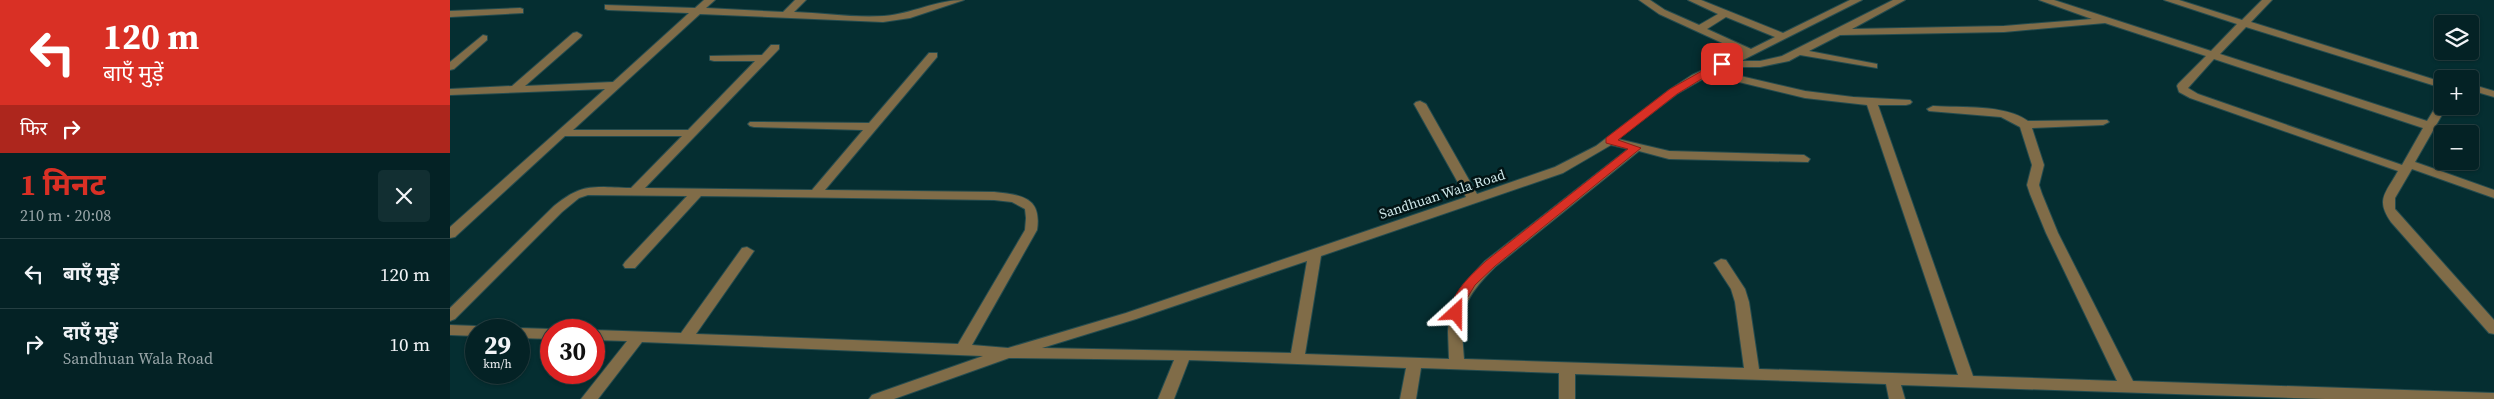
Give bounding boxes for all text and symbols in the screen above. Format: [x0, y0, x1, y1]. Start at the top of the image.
text: 120 m [103, 13, 199, 61]
map controls [2434, 15, 2479, 170]
button: layers [2434, 15, 2479, 60]
icon: left [20, 20, 85, 85]
pin [1701, 43, 1743, 85]
icon: arrive [1708, 50, 1736, 78]
text: बाएँ मुड़ें [103, 58, 163, 88]
button: + [2434, 70, 2479, 115]
text: फिर [20, 115, 47, 141]
icon: right [57, 115, 85, 143]
button: − [2434, 125, 2479, 170]
text: 1 मिनट [20, 164, 106, 205]
street label: Sandhuan Wala Road [1376, 164, 1508, 224]
button: close [378, 170, 430, 222]
text: 210 m · 20:08 [20, 204, 111, 226]
icon: left [20, 260, 48, 288]
text: बाएँ मुड़ें [63, 260, 119, 286]
text: 120 m [380, 261, 430, 287]
position arrow [1429, 286, 1481, 338]
text: दाएँ मुड़ें [63, 319, 118, 345]
speed limit sign: 30 [540, 319, 605, 384]
text: 29 [484, 328, 511, 362]
icon: right [20, 330, 48, 358]
text: 10 m [389, 331, 430, 357]
text: Sandhuan Wala Road [63, 347, 213, 369]
text: km/h [483, 356, 512, 372]

